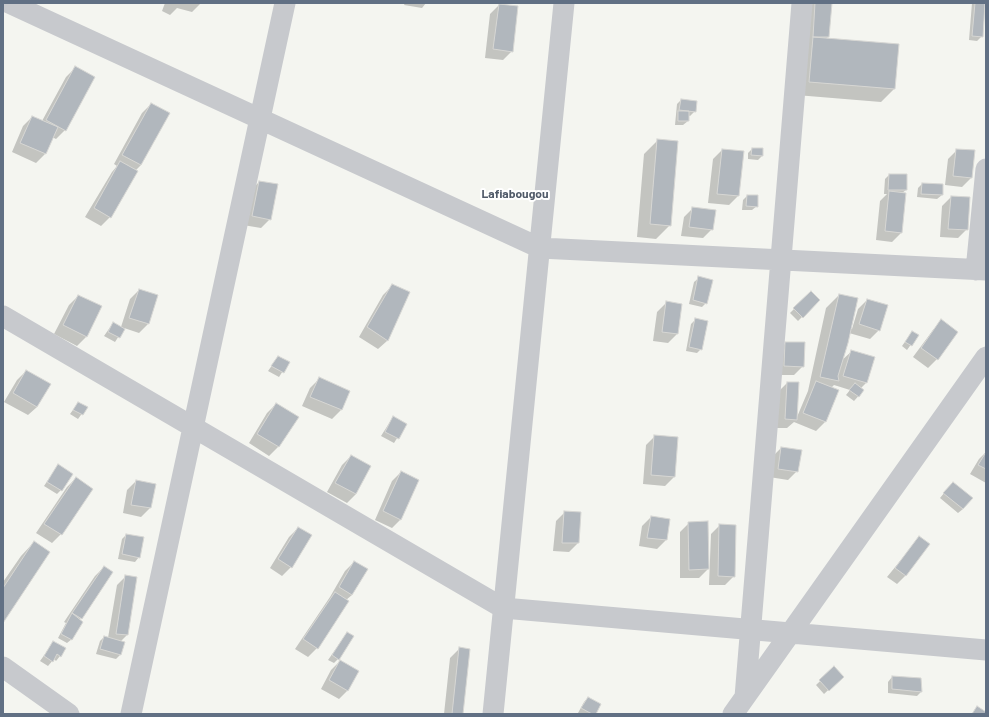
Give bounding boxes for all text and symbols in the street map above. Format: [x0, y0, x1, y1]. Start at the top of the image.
district label: Lafiabougou [481, 187, 549, 201]

